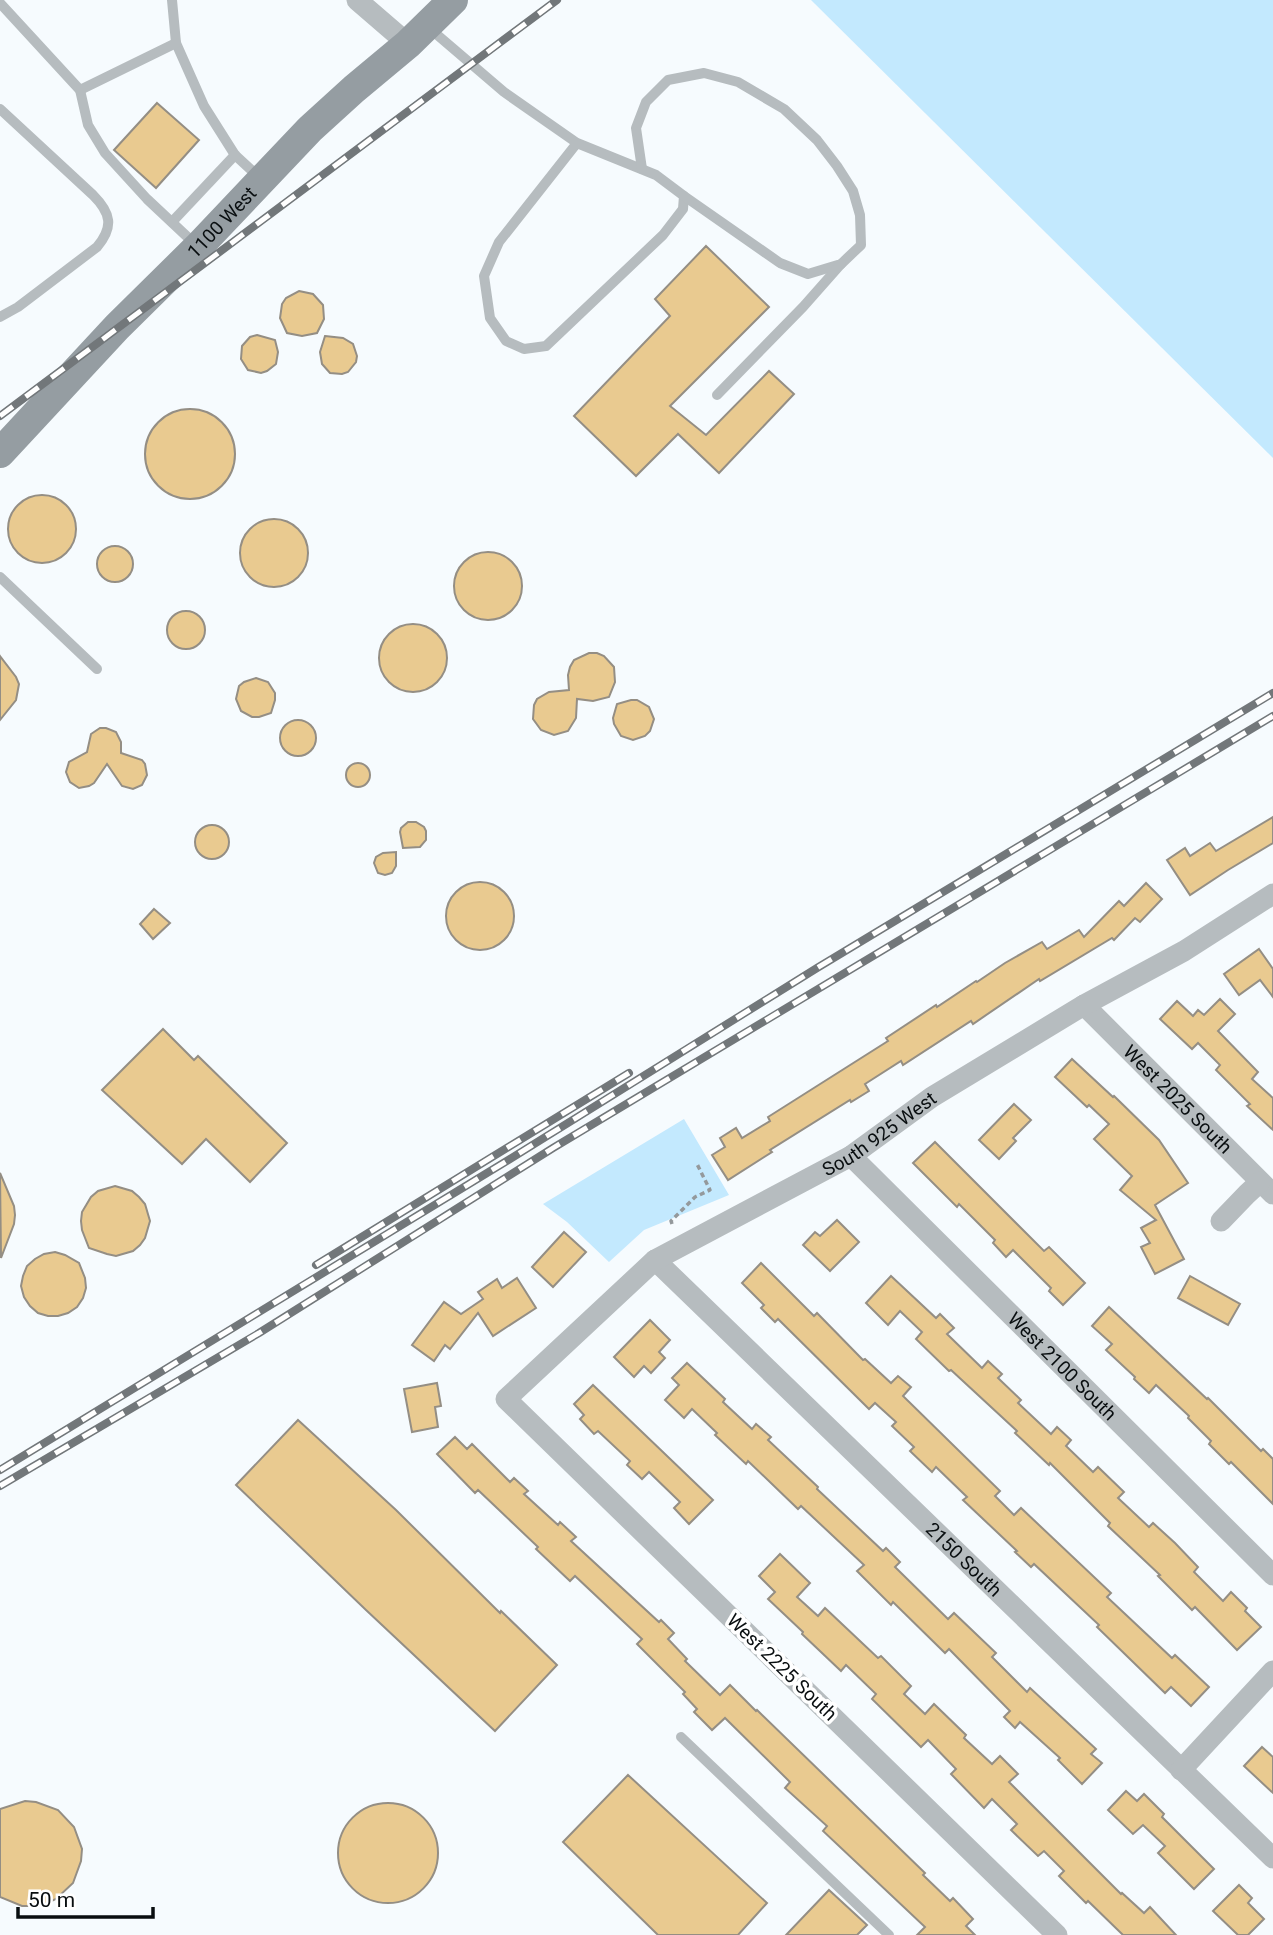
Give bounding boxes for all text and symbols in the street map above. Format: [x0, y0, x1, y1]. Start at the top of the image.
street label: 1100 West [182, 182, 261, 263]
street label: West 2025 South [1119, 1040, 1237, 1158]
street label: South 925 West [818, 1086, 941, 1181]
street label: West 2100 South [1003, 1307, 1122, 1425]
street label: 2150 South [921, 1517, 1007, 1601]
street label: West 2225 South [722, 1609, 842, 1725]
scale bar [18, 1876, 152, 1920]
text: 50 m [28, 1888, 75, 1912]

